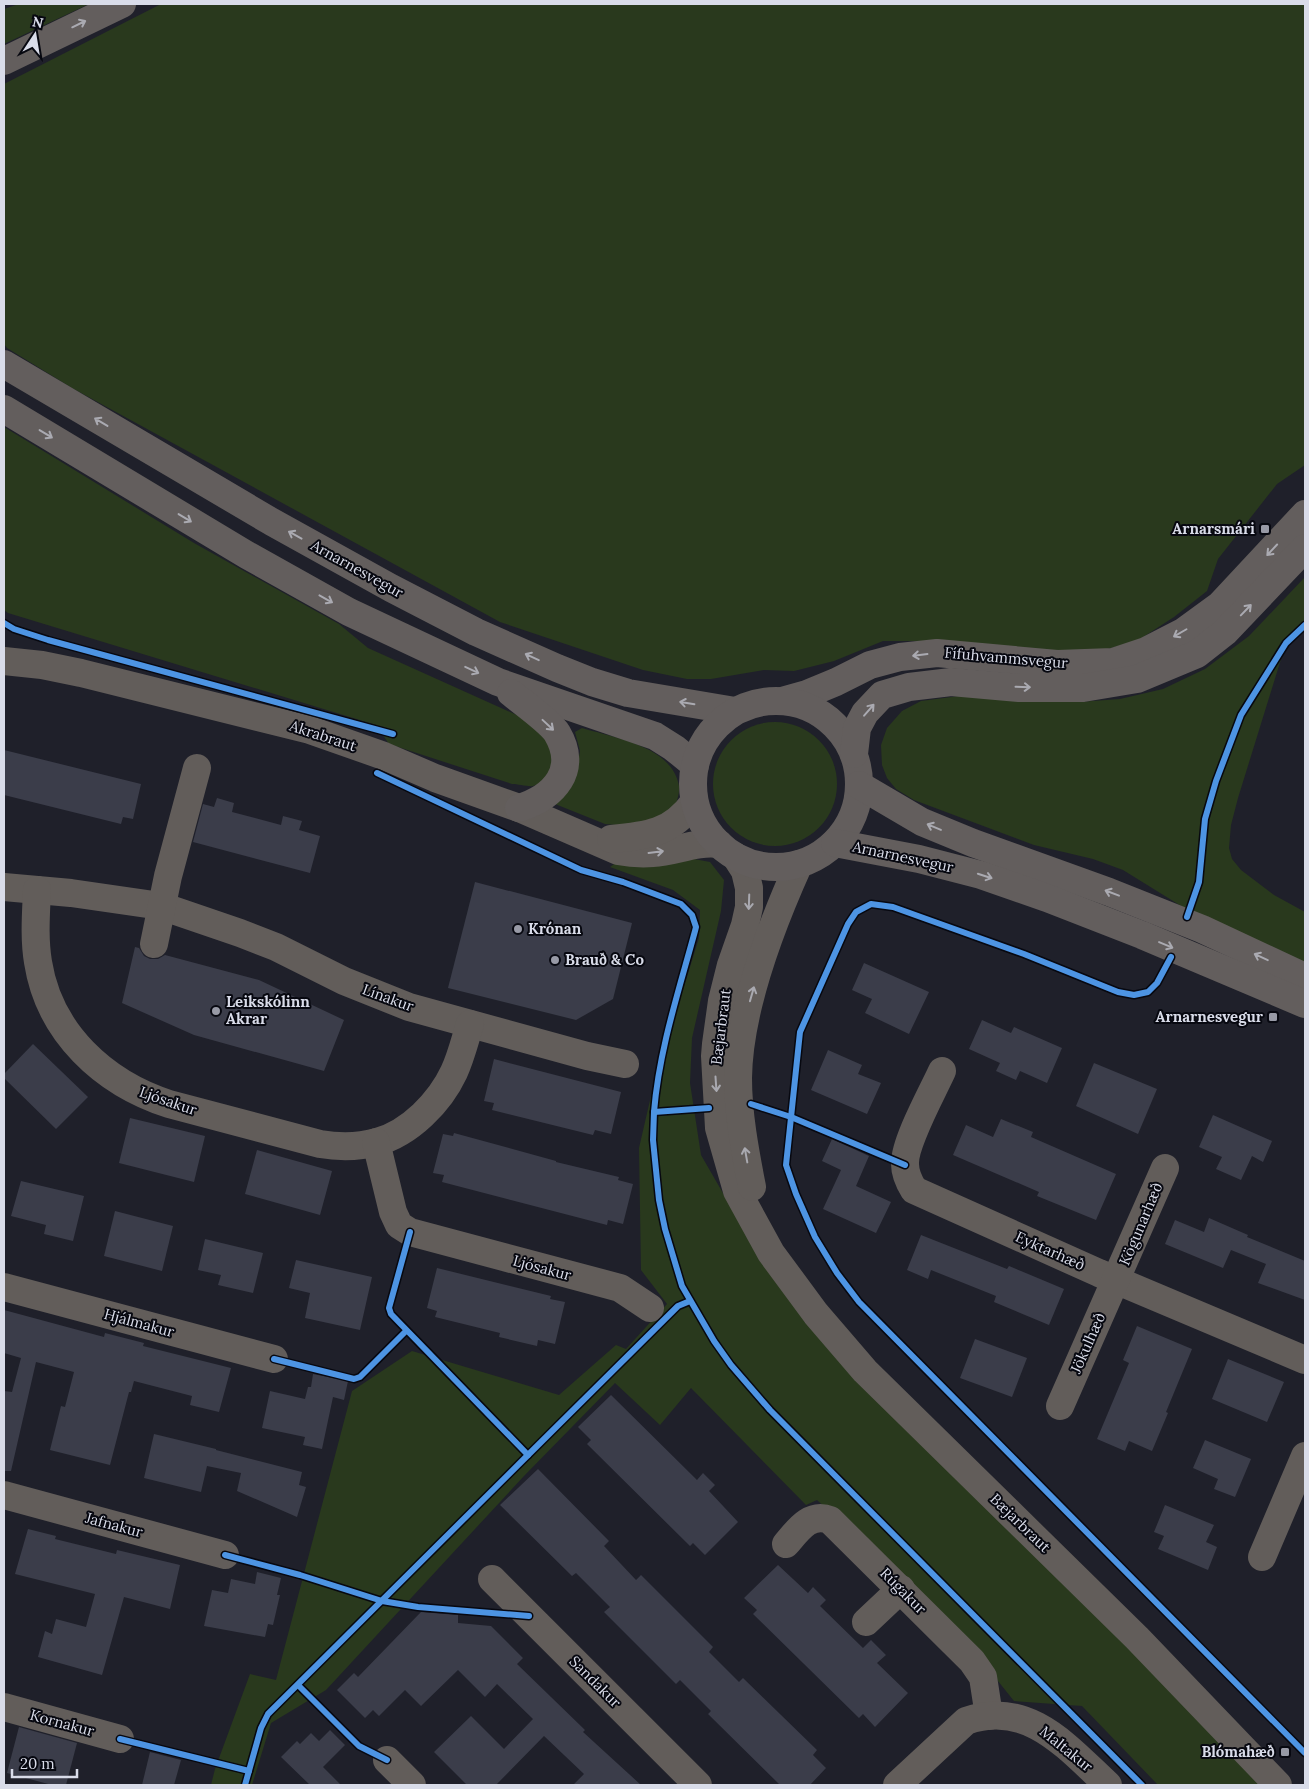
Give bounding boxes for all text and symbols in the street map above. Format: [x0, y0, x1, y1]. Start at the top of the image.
north arrow [10, 10, 60, 60]
text: N [31, 12, 45, 32]
one-way arrow [71, 19, 86, 29]
one-way arrow [94, 417, 109, 426]
one-way arrow [38, 430, 52, 440]
one-way arrow [177, 513, 191, 523]
place label: Arnarsmári [1172, 519, 1255, 538]
marker: Arnarsmári [1259, 523, 1271, 535]
one-way arrow [288, 529, 302, 539]
street label: Arnarnesvegur [307, 535, 407, 602]
one-way arrow [1266, 544, 1278, 557]
one-way arrow [318, 594, 333, 604]
one-way arrow [1240, 604, 1252, 616]
one-way arrow [1173, 629, 1188, 638]
street label: Fífuhvammsvegur [944, 643, 1069, 672]
one-way arrow [912, 650, 928, 660]
one-way arrow [525, 652, 540, 662]
one-way arrow [464, 666, 479, 675]
one-way arrow [1015, 683, 1031, 692]
one-way arrow [680, 698, 696, 708]
one-way arrow [863, 703, 875, 716]
street label: Akrabraut [286, 716, 359, 755]
one-way arrow [542, 719, 555, 731]
one-way arrow [927, 821, 942, 831]
street label: Arnarnesvegur [850, 836, 956, 877]
one-way arrow [647, 847, 663, 857]
one-way arrow [976, 872, 992, 882]
one-way arrow [1104, 888, 1120, 897]
one-way arrow [744, 894, 754, 910]
place label: Krónan [528, 919, 582, 938]
marker: Krónan [512, 923, 524, 935]
one-way arrow [1158, 941, 1173, 950]
place label: Brauð & Co [565, 950, 644, 969]
one-way arrow [1254, 951, 1269, 961]
marker: Brauð & Co [549, 954, 561, 966]
street label: Línakur [360, 979, 417, 1016]
one-way arrow [747, 987, 757, 1003]
street label: Bæjarbraut [706, 988, 735, 1066]
place label: Leikskólinn Akrar [226, 992, 310, 1028]
marker: Leikskólinn Akrar [210, 1005, 222, 1017]
place label: Arnarnesvegur [1156, 1007, 1264, 1026]
marker: Arnarnesvegur [1267, 1011, 1279, 1023]
one-way arrow [712, 1076, 721, 1092]
street label: Ljósakur [137, 1082, 200, 1119]
one-way arrow [741, 1148, 751, 1164]
street label: Kögunarhæð [1115, 1179, 1167, 1268]
street label: Eyktarhæð [1013, 1227, 1088, 1274]
street label: Ljósakur [511, 1251, 574, 1285]
street label: Hjálmakur [102, 1304, 177, 1341]
street label: Jökulhæð [1065, 1310, 1109, 1377]
street label: Bæjarbraut [986, 1489, 1055, 1556]
street label: Jafnakur [82, 1508, 145, 1541]
street label: Rúgakur [876, 1563, 931, 1618]
street label: Sandakur [565, 1652, 626, 1712]
street label: Kornakur [28, 1705, 97, 1740]
street label: Maltakur [1036, 1722, 1097, 1776]
place label: Blómahæð [1201, 1742, 1275, 1761]
scale bar [12, 1746, 78, 1778]
marker: Blómahæð [1279, 1746, 1291, 1758]
text: 20 m [20, 1754, 55, 1773]

